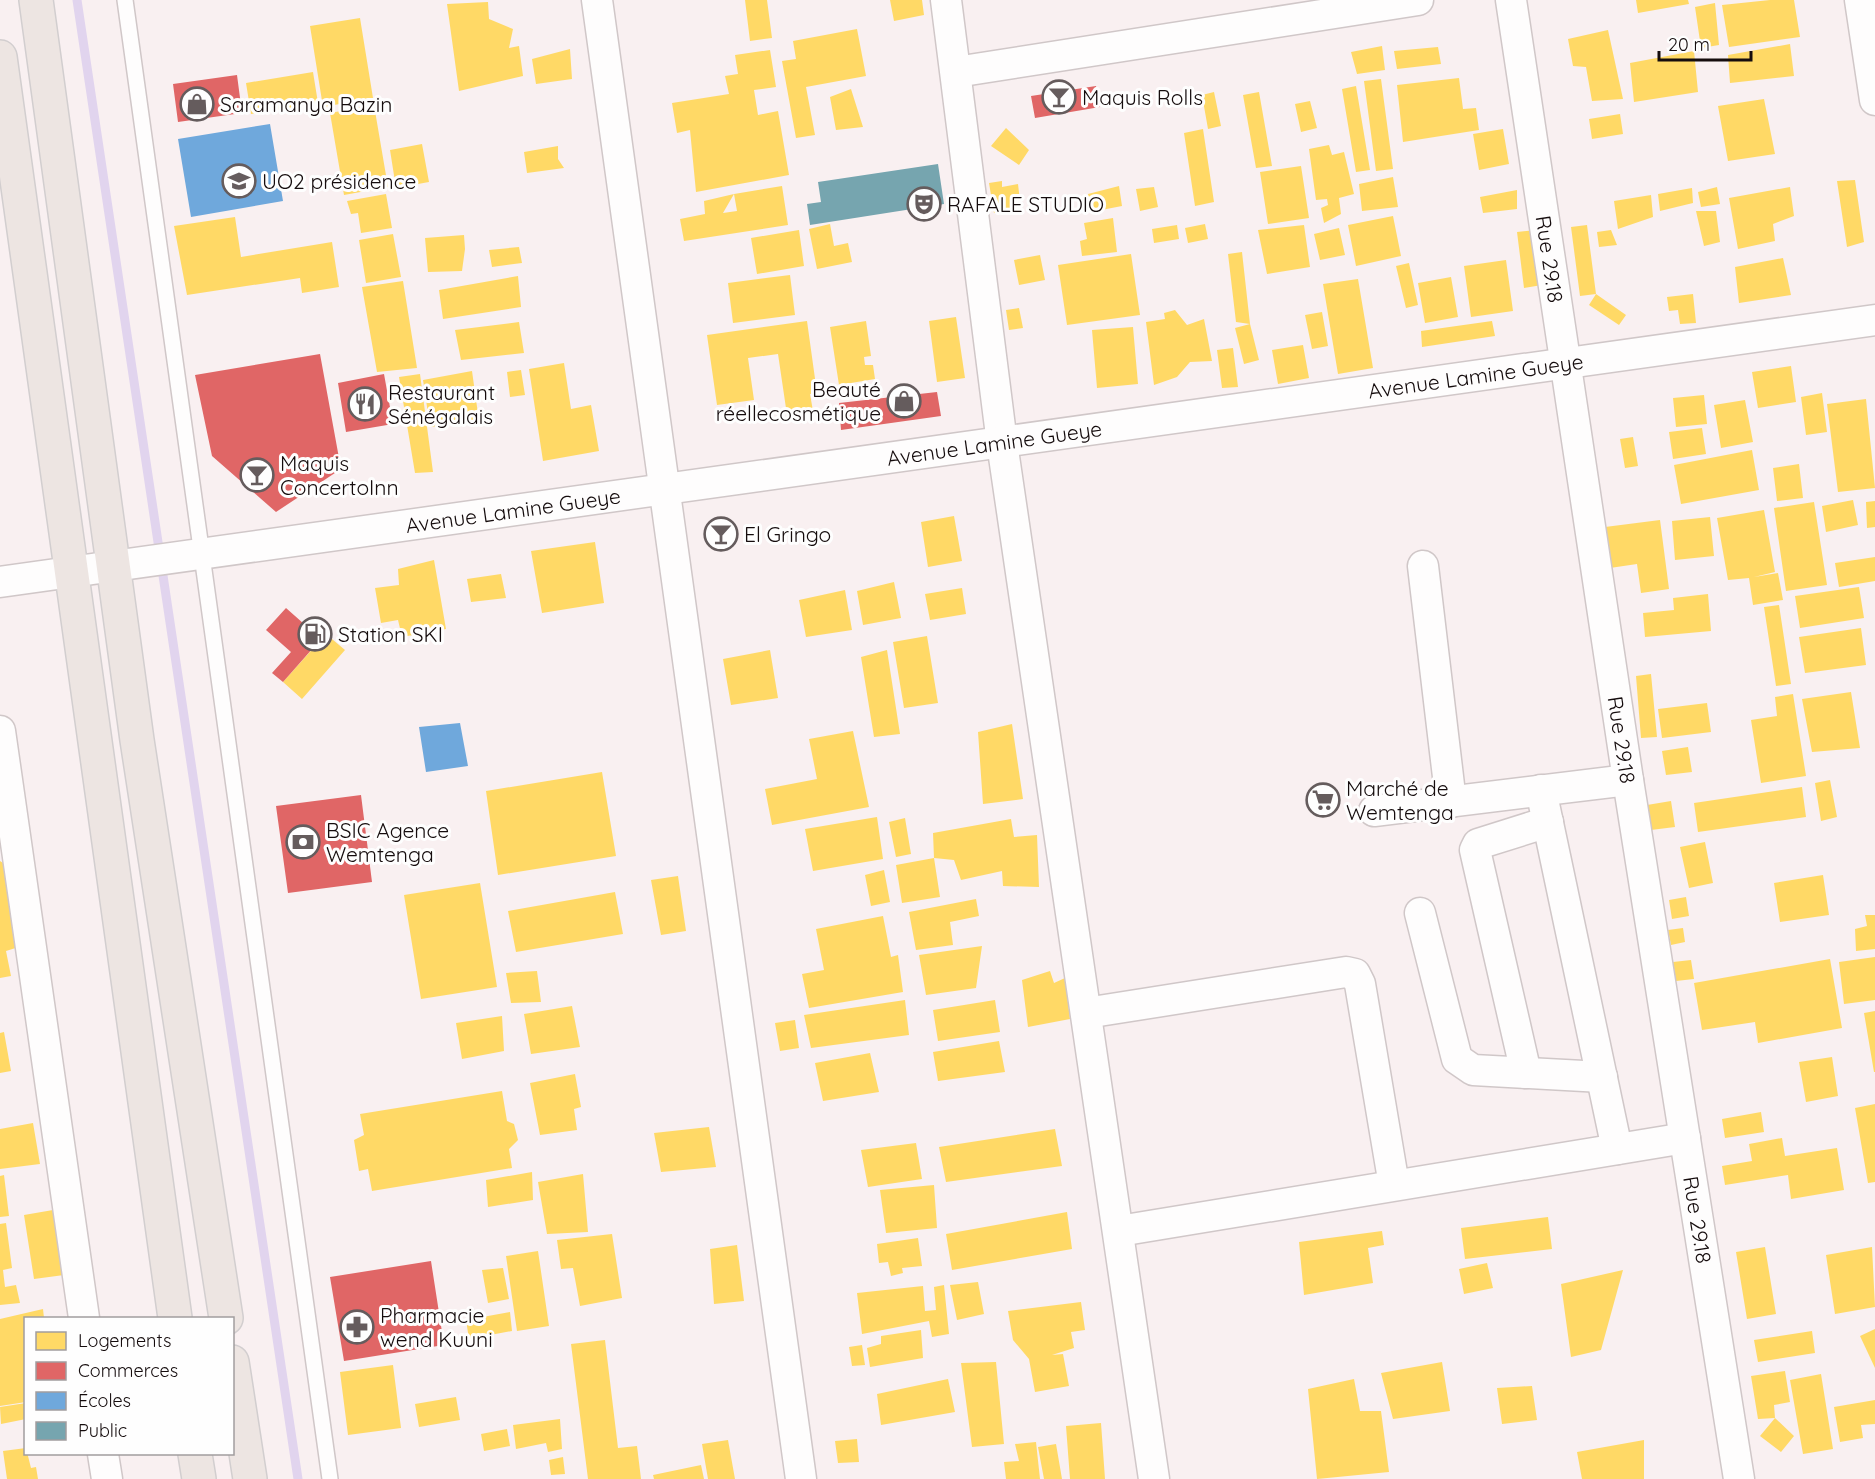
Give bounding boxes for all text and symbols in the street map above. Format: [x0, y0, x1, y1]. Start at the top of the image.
scale bar [1659, 24, 1750, 62]
text: 20 m [1668, 33, 1710, 56]
bar icon: Maquis Rolls [1041, 79, 1077, 115]
place label: Maquis Rolls [1082, 84, 1203, 110]
shop icon: Saramanya Bazin [179, 86, 215, 122]
place label: Saramanya Bazin [220, 91, 392, 117]
school or university icon: UO2 présidence [221, 163, 257, 199]
place label: UO2 présidence [262, 168, 416, 194]
theatre icon: RAFALE STUDIO [906, 186, 942, 222]
place label: RAFALE STUDIO [947, 191, 1104, 217]
street label: Rue 29.18 [1530, 214, 1569, 305]
street label: Avenue Lamine Gueye [1366, 348, 1585, 404]
place label: Beauté réellecosmétique [716, 376, 881, 426]
place label: Restaurant Sénégalais [388, 379, 495, 429]
shop icon: Beauté réellecosmétique [886, 383, 922, 419]
restaurant icon: Restaurant Sénégalais [347, 386, 383, 422]
street label: Avenue Lamine Gueye [885, 415, 1104, 471]
place label: Maquis ConcertoInn [280, 450, 399, 500]
bar icon: Maquis ConcertoInn [239, 457, 275, 493]
street label: Avenue Lamine Gueye [404, 482, 622, 538]
bar icon: El Gringo [703, 516, 739, 552]
place label: El Gringo [744, 521, 831, 547]
fuel station icon: Station SKI [297, 616, 333, 652]
place label: Station SKI [338, 621, 443, 647]
street label: Rue 29.18 [1603, 694, 1641, 785]
place label: Marché de Wemtenga [1346, 775, 1454, 825]
supermarket icon: Marché de Wemtenga [1305, 782, 1341, 818]
place label: BSIC Agence Wemtenga [326, 817, 449, 867]
bank icon: BSIC Agence Wemtenga [285, 824, 321, 860]
street label: Rue 29.18 [1678, 1174, 1718, 1265]
place label: Pharmacie wend Kuuni [380, 1302, 493, 1352]
pharmacy icon: Pharmacie wend Kuuni [339, 1309, 375, 1345]
legend [24, 1317, 234, 1455]
text: Logements [78, 1329, 171, 1352]
text: Commerces [78, 1359, 178, 1382]
text: Écoles [78, 1389, 131, 1412]
text: Public [78, 1419, 127, 1442]

